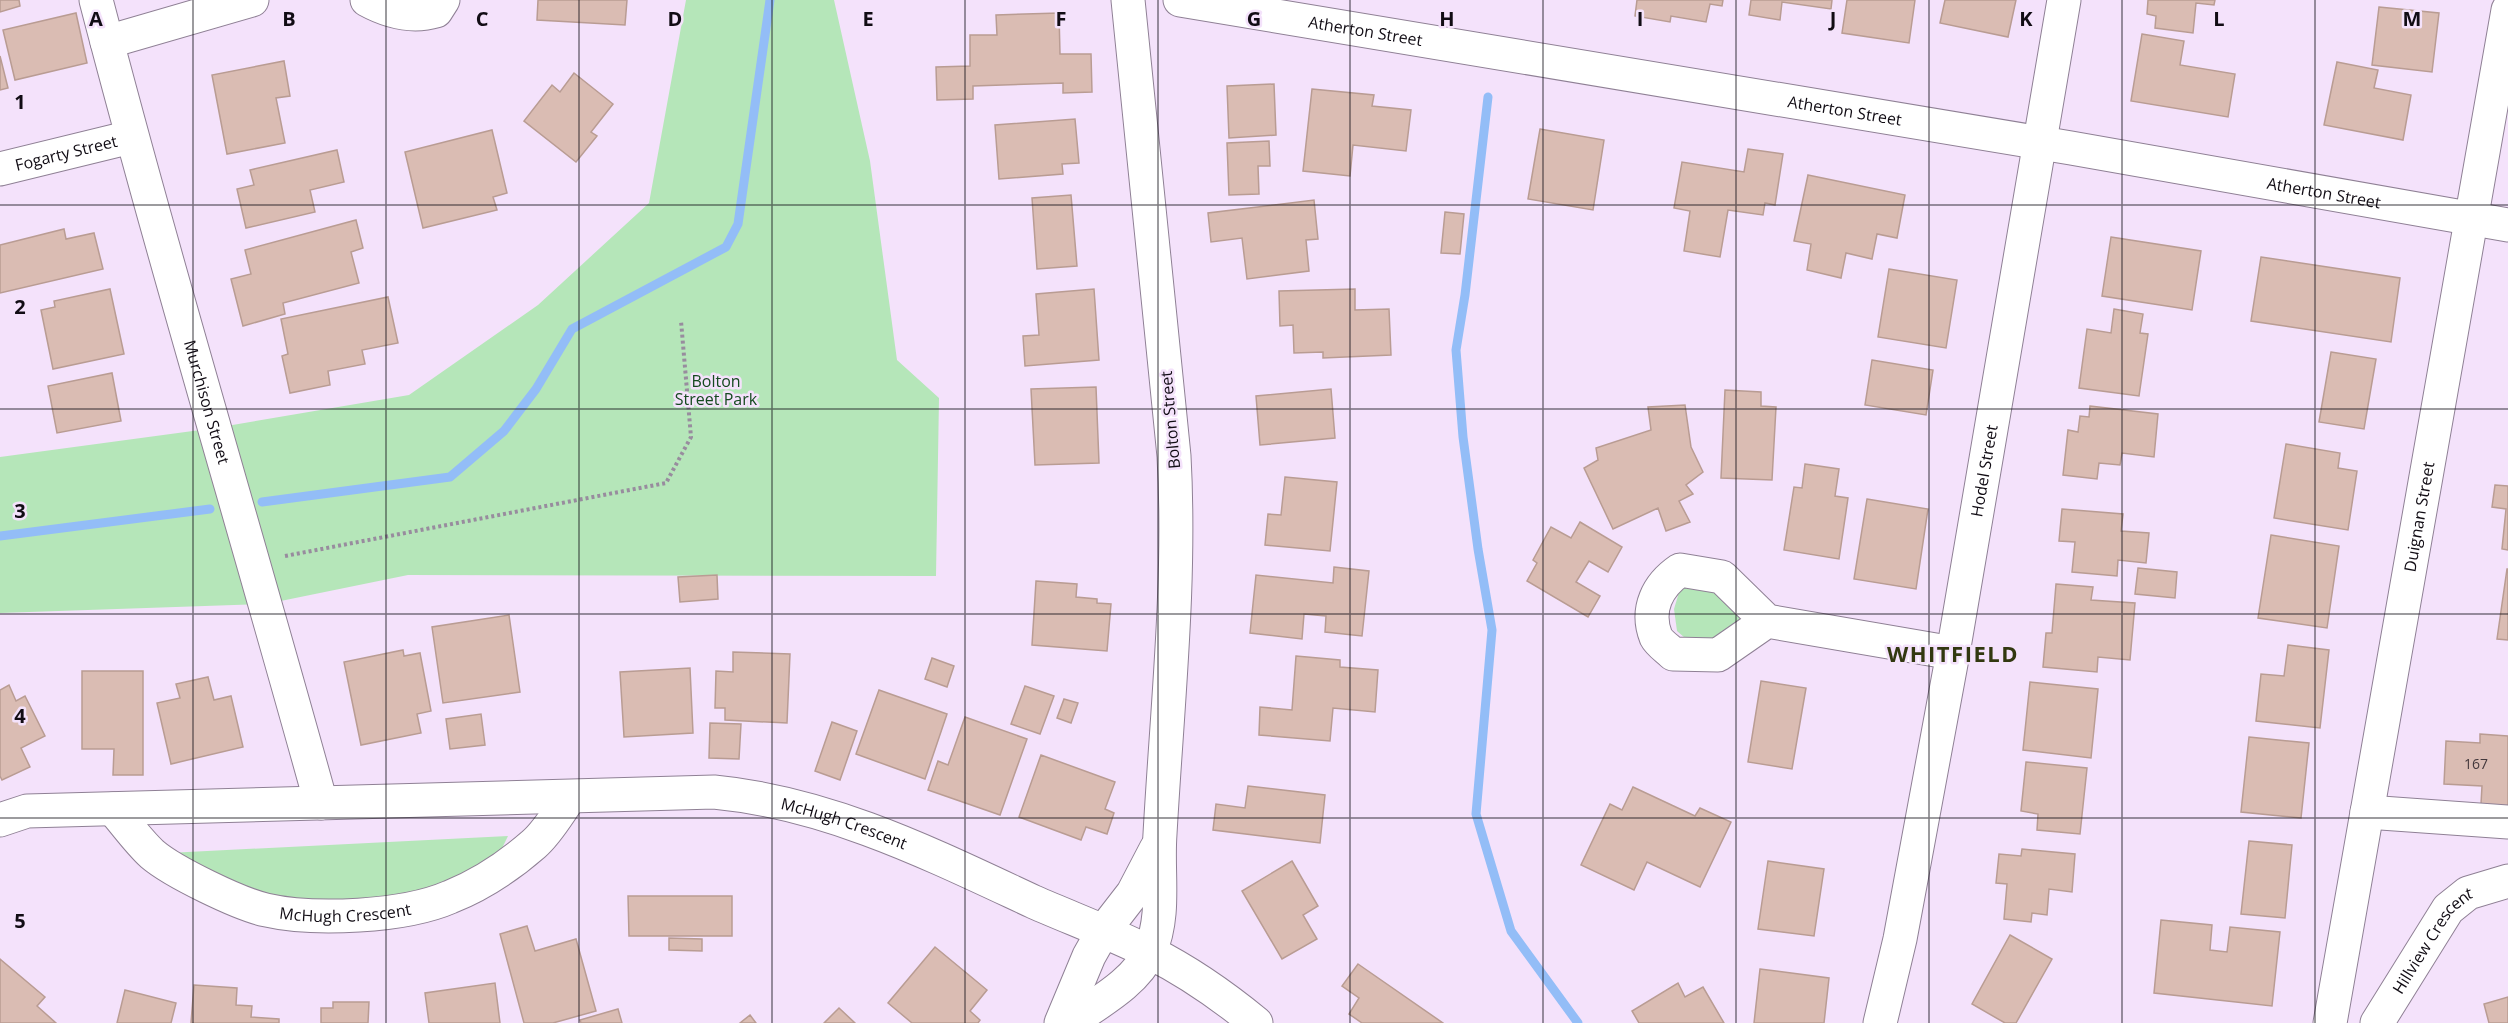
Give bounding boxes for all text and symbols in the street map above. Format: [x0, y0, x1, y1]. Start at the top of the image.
text: A [89, 5, 103, 32]
text: B [282, 5, 296, 32]
text: C [476, 5, 489, 32]
text: D [668, 5, 682, 32]
text: E [862, 5, 874, 32]
text: F [1056, 5, 1066, 32]
text: G [1247, 5, 1261, 32]
text: H [1439, 5, 1455, 32]
text: I [1637, 5, 1643, 32]
text: J [1828, 5, 1836, 32]
text: K [2019, 5, 2033, 32]
text: L [2213, 5, 2225, 32]
text: M [2403, 5, 2421, 32]
street label: Atherton Street [1307, 11, 1424, 51]
text: 1 [14, 88, 26, 115]
street label: Atherton Street [1786, 90, 1904, 131]
street label: Fogarty Street [13, 130, 120, 176]
street label: Atherton Street [2265, 172, 2383, 213]
text: 2 [14, 293, 26, 320]
street label: Murchison Street [179, 337, 235, 467]
park label: Bolton Street Park [675, 370, 758, 410]
street label: Bolton Street [1155, 370, 1185, 470]
street label: Hodel Street [1965, 423, 2003, 519]
street label: Duignan Street [2398, 460, 2439, 574]
text: 3 [14, 497, 26, 524]
district label: WHITFIELD [1887, 638, 2019, 668]
text: 4 [14, 702, 26, 729]
house number: 167 [2464, 754, 2488, 773]
street label: McHugh Crescent [779, 792, 911, 855]
street label: Hillview Crescent [2387, 881, 2475, 998]
street label: McHugh Crescent [278, 898, 413, 927]
text: 5 [14, 907, 26, 934]

